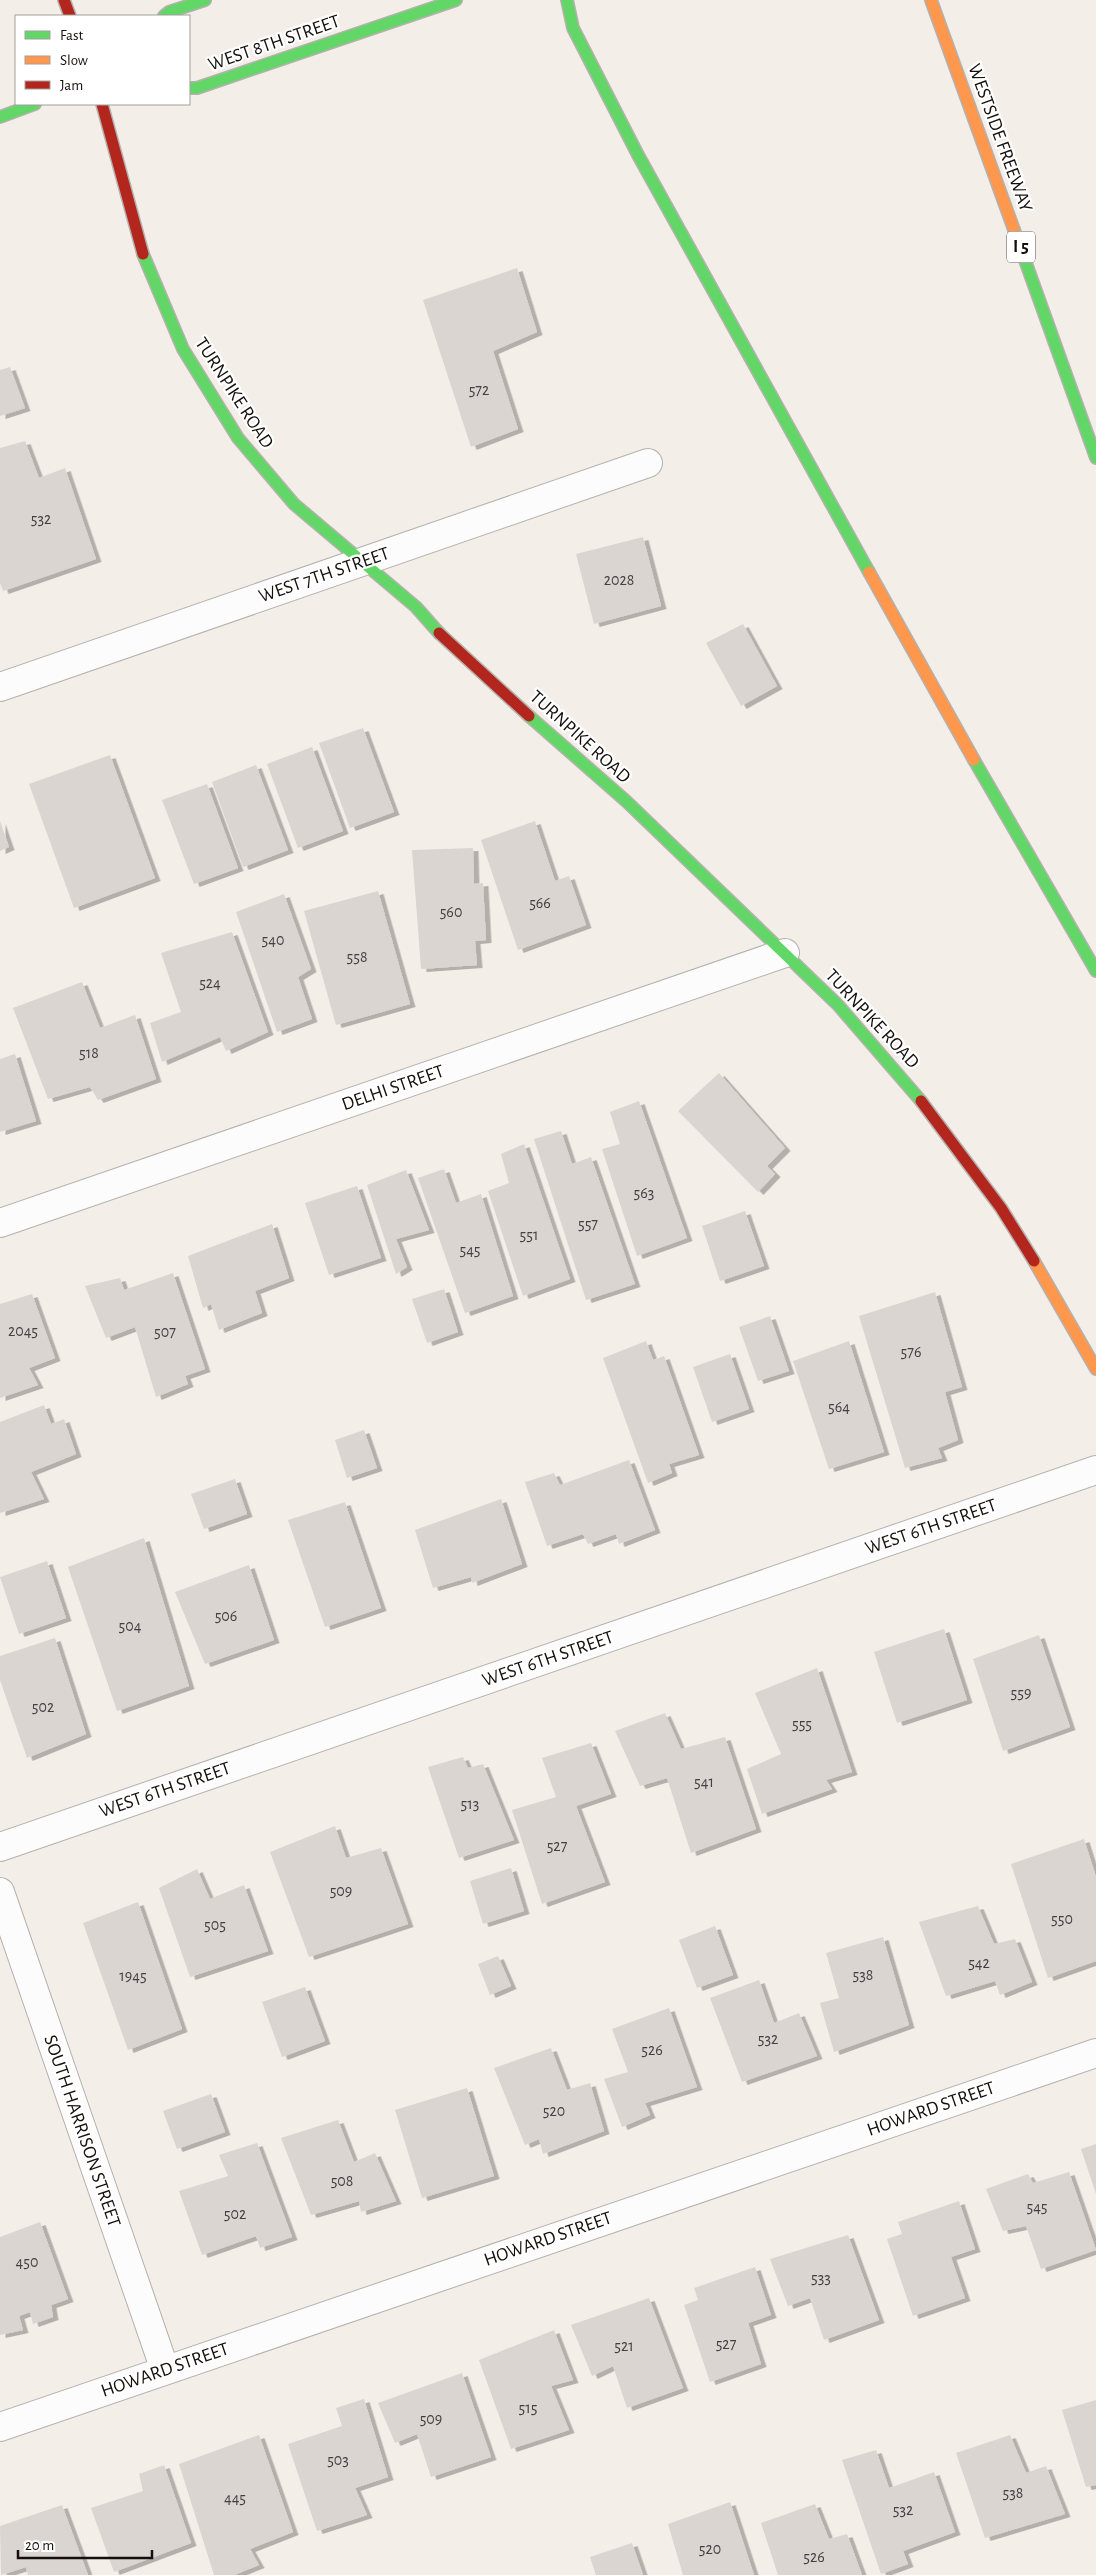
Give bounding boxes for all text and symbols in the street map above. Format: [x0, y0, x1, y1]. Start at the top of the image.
street label: WEST 8TH STREET [206, 12, 342, 74]
legend [15, 15, 190, 105]
text: Fast [60, 28, 84, 43]
text: Slow [60, 53, 88, 68]
street label: WESTSIDE FREEWAY [964, 61, 1036, 215]
text: Jam [60, 78, 83, 93]
road number: I 5 [1007, 232, 1035, 262]
street label: TURNPIKE ROAD [191, 334, 277, 452]
house number: 572 [469, 382, 489, 398]
house number: 532 [31, 511, 51, 527]
street label: WEST 7TH STREET [256, 544, 392, 606]
house number: 2028 [604, 572, 634, 588]
street label: TURNPIKE ROAD [526, 687, 634, 787]
house number: 566 [529, 895, 551, 911]
house number: 560 [440, 904, 462, 920]
house number: 540 [262, 932, 284, 948]
house number: 558 [347, 949, 367, 965]
street label: TURNPIKE ROAD [821, 966, 923, 1072]
house number: 524 [199, 975, 221, 991]
house number: 518 [79, 1045, 99, 1061]
street label: DELHI STREET [339, 1062, 447, 1114]
house number: 563 [634, 1185, 654, 1201]
house number: 557 [578, 1216, 598, 1232]
house number: 551 [520, 1227, 538, 1243]
house number: 545 [459, 1242, 481, 1258]
house number: 2045 [8, 1323, 38, 1339]
house number: 507 [154, 1324, 176, 1340]
house number: 576 [901, 1344, 921, 1360]
house number: 564 [828, 1399, 850, 1415]
street label: WEST 6TH STREET [863, 1496, 999, 1558]
house number: 506 [215, 1608, 237, 1624]
house number: 504 [119, 1618, 142, 1634]
street label: WEST 6TH STREET [480, 1628, 616, 1690]
house number: 559 [1011, 1685, 1031, 1701]
house number: 502 [32, 1699, 54, 1715]
house number: 555 [792, 1716, 812, 1732]
street label: WEST 6TH STREET [97, 1759, 233, 1821]
house number: 541 [694, 1774, 714, 1790]
house number: 513 [461, 1796, 479, 1812]
house number: 527 [547, 1838, 568, 1854]
house number: 509 [330, 1883, 352, 1899]
house number: 550 [1051, 1911, 1073, 1927]
house number: 505 [204, 1917, 226, 1933]
house number: 542 [968, 1955, 990, 1971]
house number: 538 [853, 1967, 873, 1983]
house number: 1945 [119, 1968, 147, 1984]
house number: 532 [758, 2031, 778, 2047]
street label: SOUTH HARRISON STREET [40, 2032, 124, 2230]
house number: 526 [641, 2042, 663, 2058]
street label: HOWARD STREET [865, 2078, 997, 2140]
house number: 520 [543, 2103, 565, 2119]
house number: 508 [331, 2173, 353, 2189]
house number: 545 [1026, 2199, 1048, 2215]
house number: 502 [224, 2206, 246, 2222]
street label: HOWARD STREET [482, 2208, 614, 2270]
house number: 450 [16, 2254, 38, 2270]
house number: 533 [811, 2270, 831, 2286]
house number: 527 [716, 2336, 737, 2352]
house number: 521 [614, 2338, 634, 2354]
street label: HOWARD STREET [99, 2339, 231, 2401]
house number: 515 [519, 2400, 537, 2416]
house number: 509 [420, 2411, 442, 2427]
house number: 503 [327, 2452, 349, 2468]
house number: 538 [1003, 2485, 1023, 2501]
house number: 445 [224, 2490, 246, 2506]
house number: 532 [893, 2502, 913, 2518]
scale bar [18, 2528, 151, 2560]
text: 20 m [25, 2538, 54, 2553]
house number: 520 [699, 2541, 721, 2557]
house number: 526 [803, 2549, 825, 2565]

